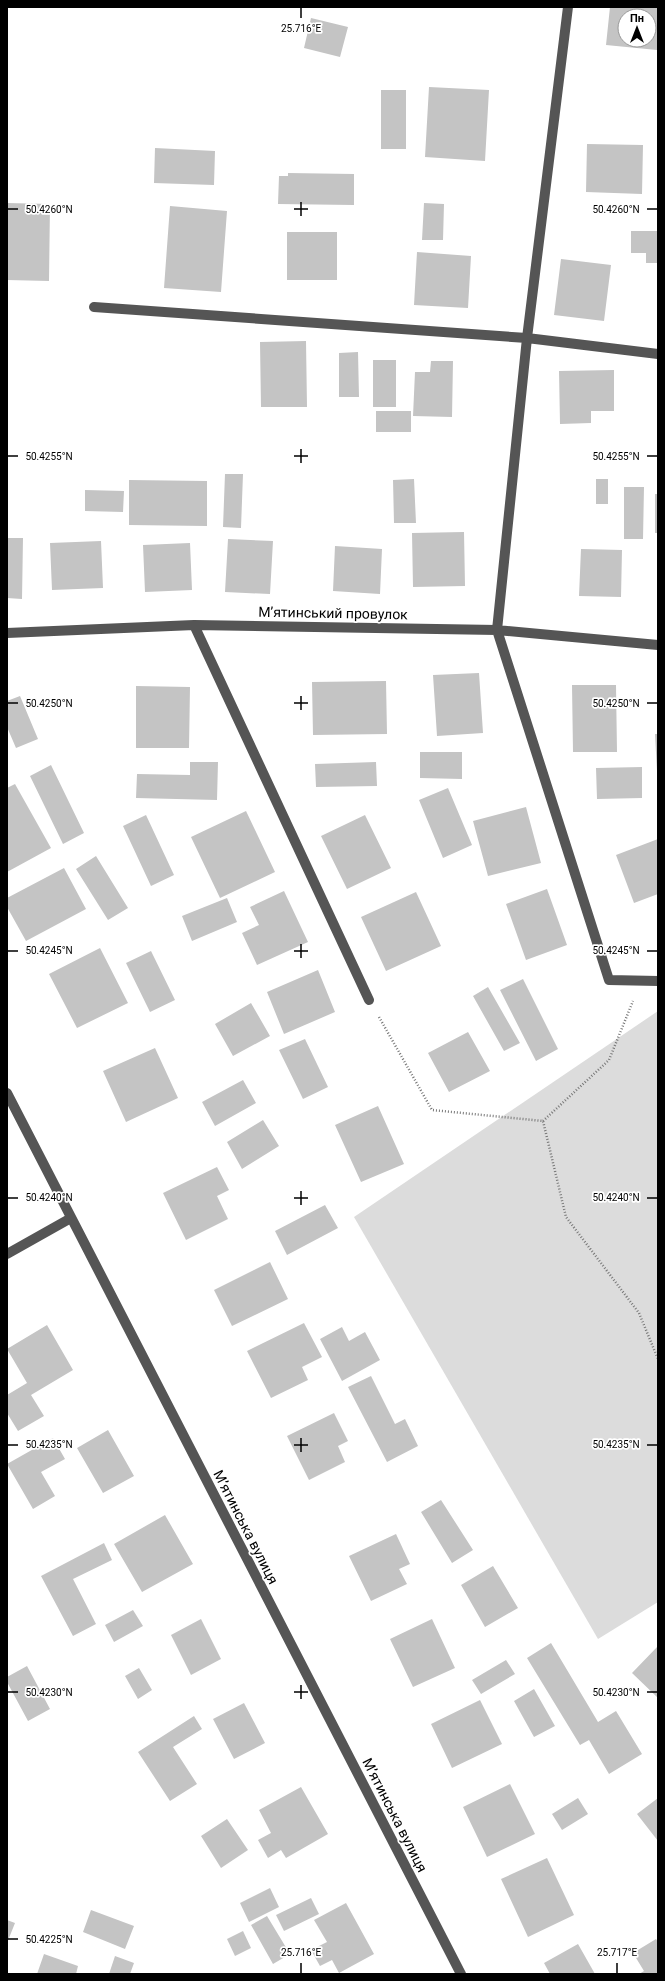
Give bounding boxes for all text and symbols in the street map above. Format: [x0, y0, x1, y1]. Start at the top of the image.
north arrow [617, 8, 657, 48]
text: Пн [630, 12, 644, 25]
text: 25.716°E [281, 23, 321, 34]
text: 50.4260°N [25, 204, 73, 215]
text: 50.4260°N [592, 204, 640, 215]
text: 50.4255°N [25, 451, 73, 462]
text: 50.4255°N [592, 451, 640, 462]
street label: Мʼятинський провулок [258, 604, 408, 622]
text: 50.4250°N [25, 698, 73, 709]
text: 50.4250°N [592, 698, 640, 709]
text: 50.4245°N [25, 945, 73, 956]
text: 50.4245°N [592, 945, 640, 956]
text: 50.4240°N [25, 1192, 73, 1203]
text: 50.4240°N [592, 1192, 640, 1203]
text: 50.4235°N [25, 1439, 73, 1450]
text: 50.4235°N [592, 1439, 640, 1450]
street label: Мʼятинська вулиця [210, 1467, 282, 1587]
text: 50.4230°N [25, 1687, 73, 1698]
text: 50.4230°N [592, 1687, 640, 1698]
street label: Мʼятинська вулиця [359, 1755, 431, 1875]
text: 50.4225°N [25, 1934, 73, 1945]
text: 25.716°E [281, 1947, 321, 1958]
text: 25.717°E [597, 1947, 637, 1958]

